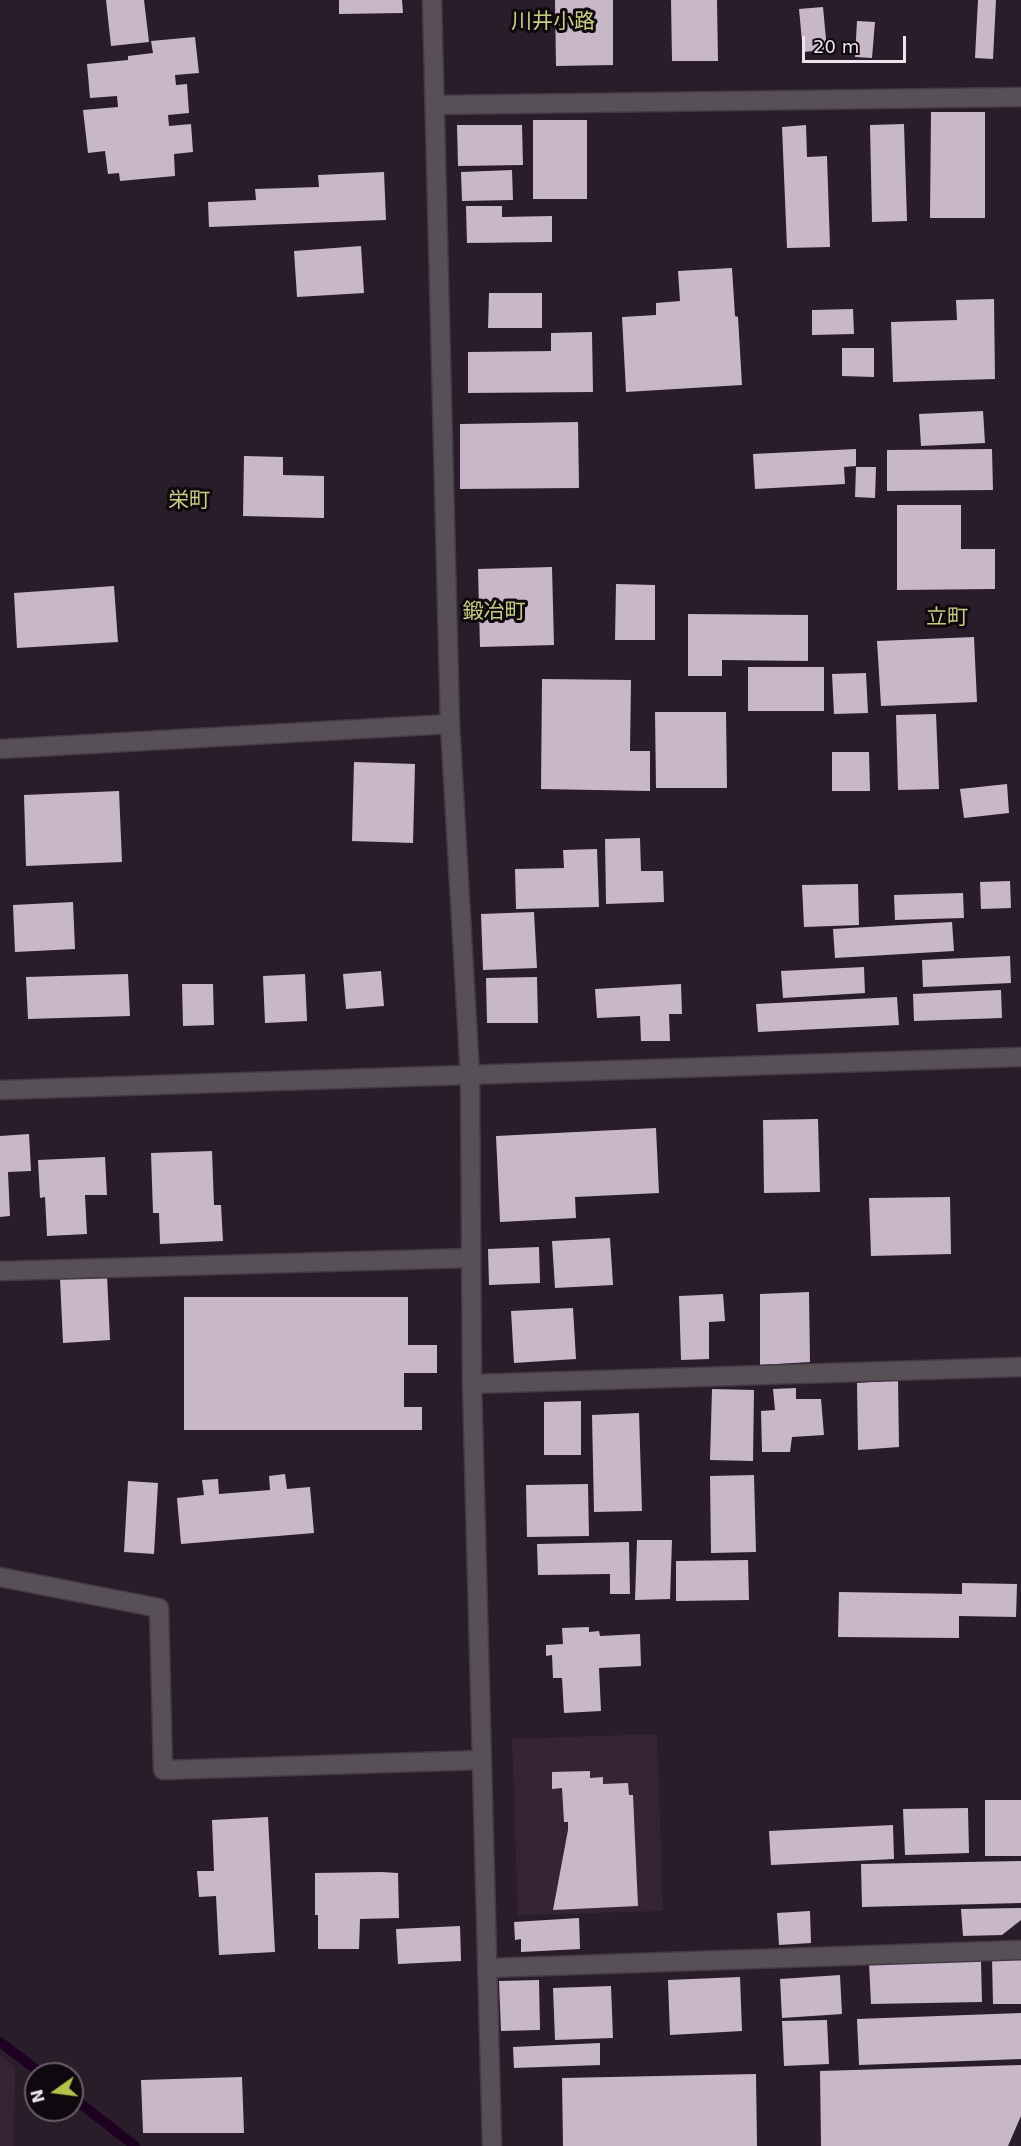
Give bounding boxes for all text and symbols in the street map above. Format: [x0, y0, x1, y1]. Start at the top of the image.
district label: 川井小路 [511, 10, 595, 36]
scale bar [805, 24, 908, 62]
text: 20 m [813, 36, 859, 57]
district label: 栄町 [168, 489, 210, 515]
district label: 鍛冶町 [463, 600, 525, 626]
district label: 立町 [926, 606, 968, 632]
north arrow [24, 2062, 84, 2122]
text: N [27, 2087, 49, 2105]

